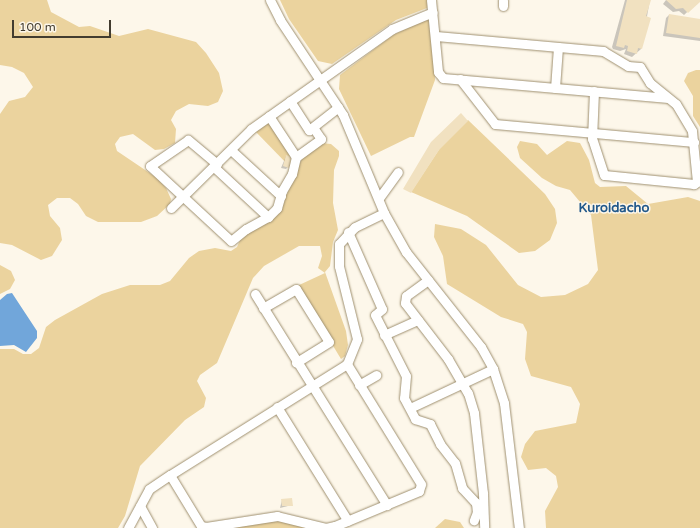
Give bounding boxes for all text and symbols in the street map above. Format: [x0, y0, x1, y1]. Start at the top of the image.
scale bar [14, 12, 113, 38]
text: 100 m [19, 20, 56, 34]
district label: Kuroidacho [579, 200, 649, 216]

